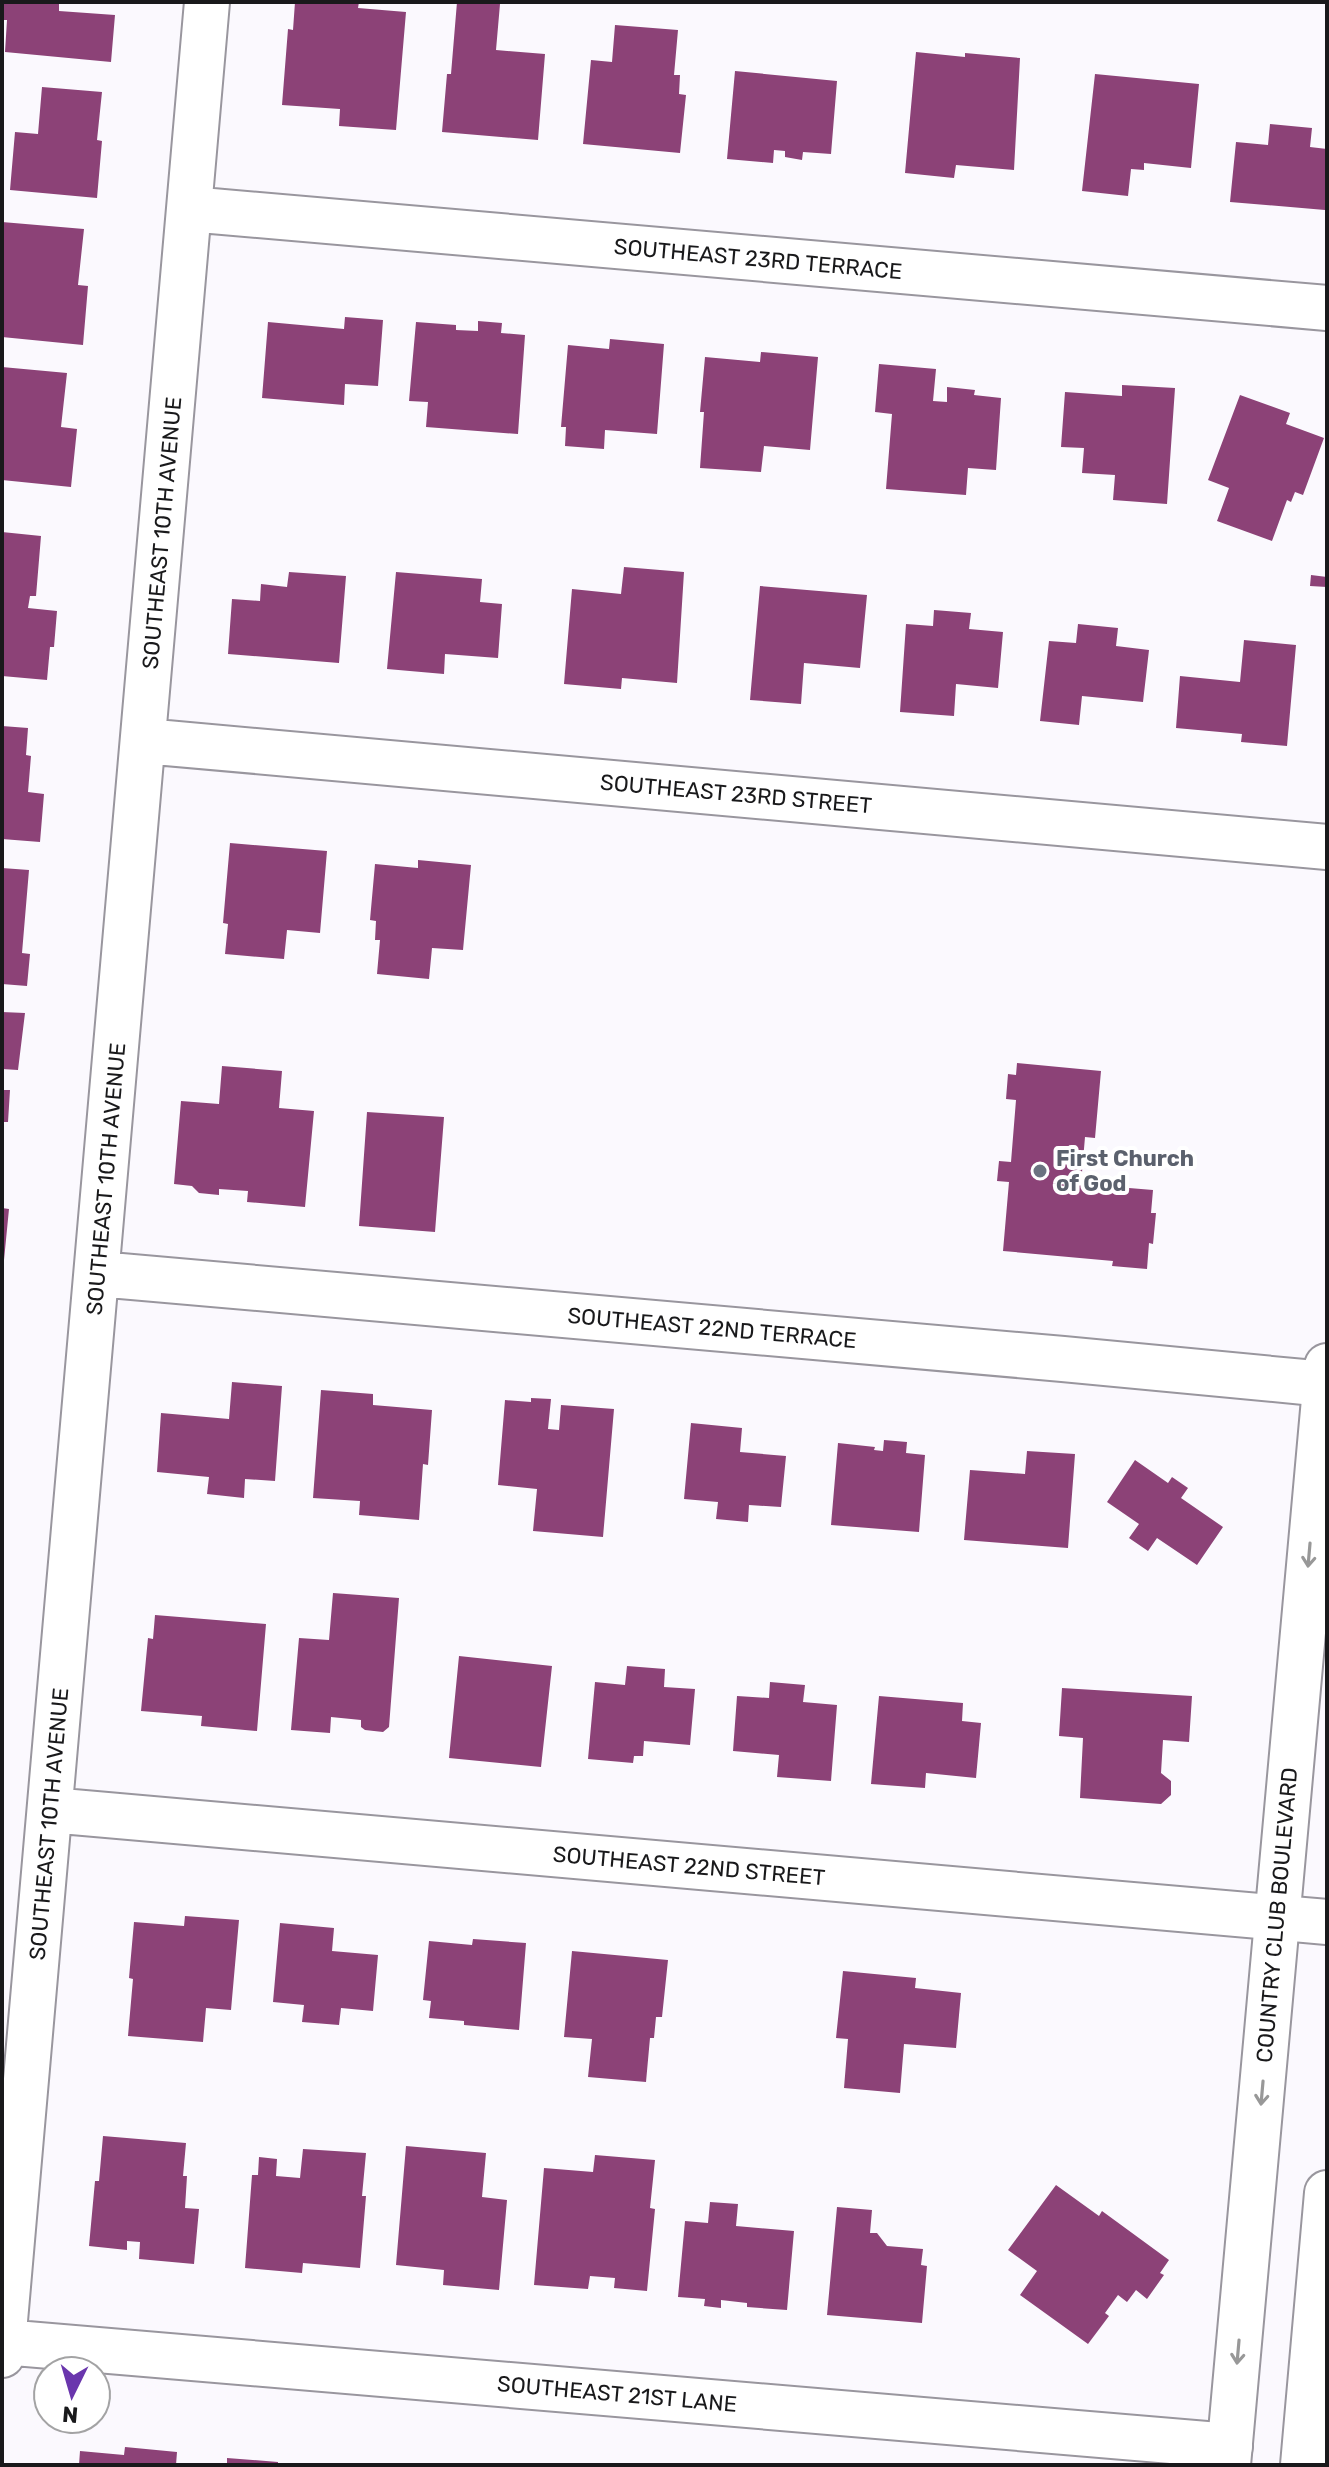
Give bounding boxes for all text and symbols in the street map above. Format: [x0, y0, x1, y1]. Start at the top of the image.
street label: SOUTHEAST 23RD TERRACE [613, 233, 903, 285]
street label: SOUTHEAST 10TH AVENUE [137, 396, 187, 670]
street label: SOUTHEAST 23RD STREET [599, 769, 873, 819]
street label: SOUTHEAST 10TH AVENUE [81, 1042, 131, 1316]
place label: First Church of God [1056, 1145, 1194, 1197]
marker: First Church of God [1031, 1162, 1049, 1180]
street label: SOUTHEAST 22ND TERRACE [566, 1302, 858, 1354]
one-way arrow [1301, 1541, 1316, 1568]
street label: SOUTHEAST 10TH AVENUE [24, 1687, 74, 1961]
street label: COUNTRY CLUB BOULEVARD [1251, 1766, 1303, 2064]
street label: SOUTHEAST 22ND STREET [552, 1841, 826, 1891]
one-way arrow [1254, 2079, 1269, 2106]
one-way arrow [1231, 2338, 1246, 2365]
north arrow [32, 2355, 112, 2435]
street label: SOUTHEAST 21ST LANE [496, 2370, 738, 2418]
text: N [61, 2400, 79, 2429]

